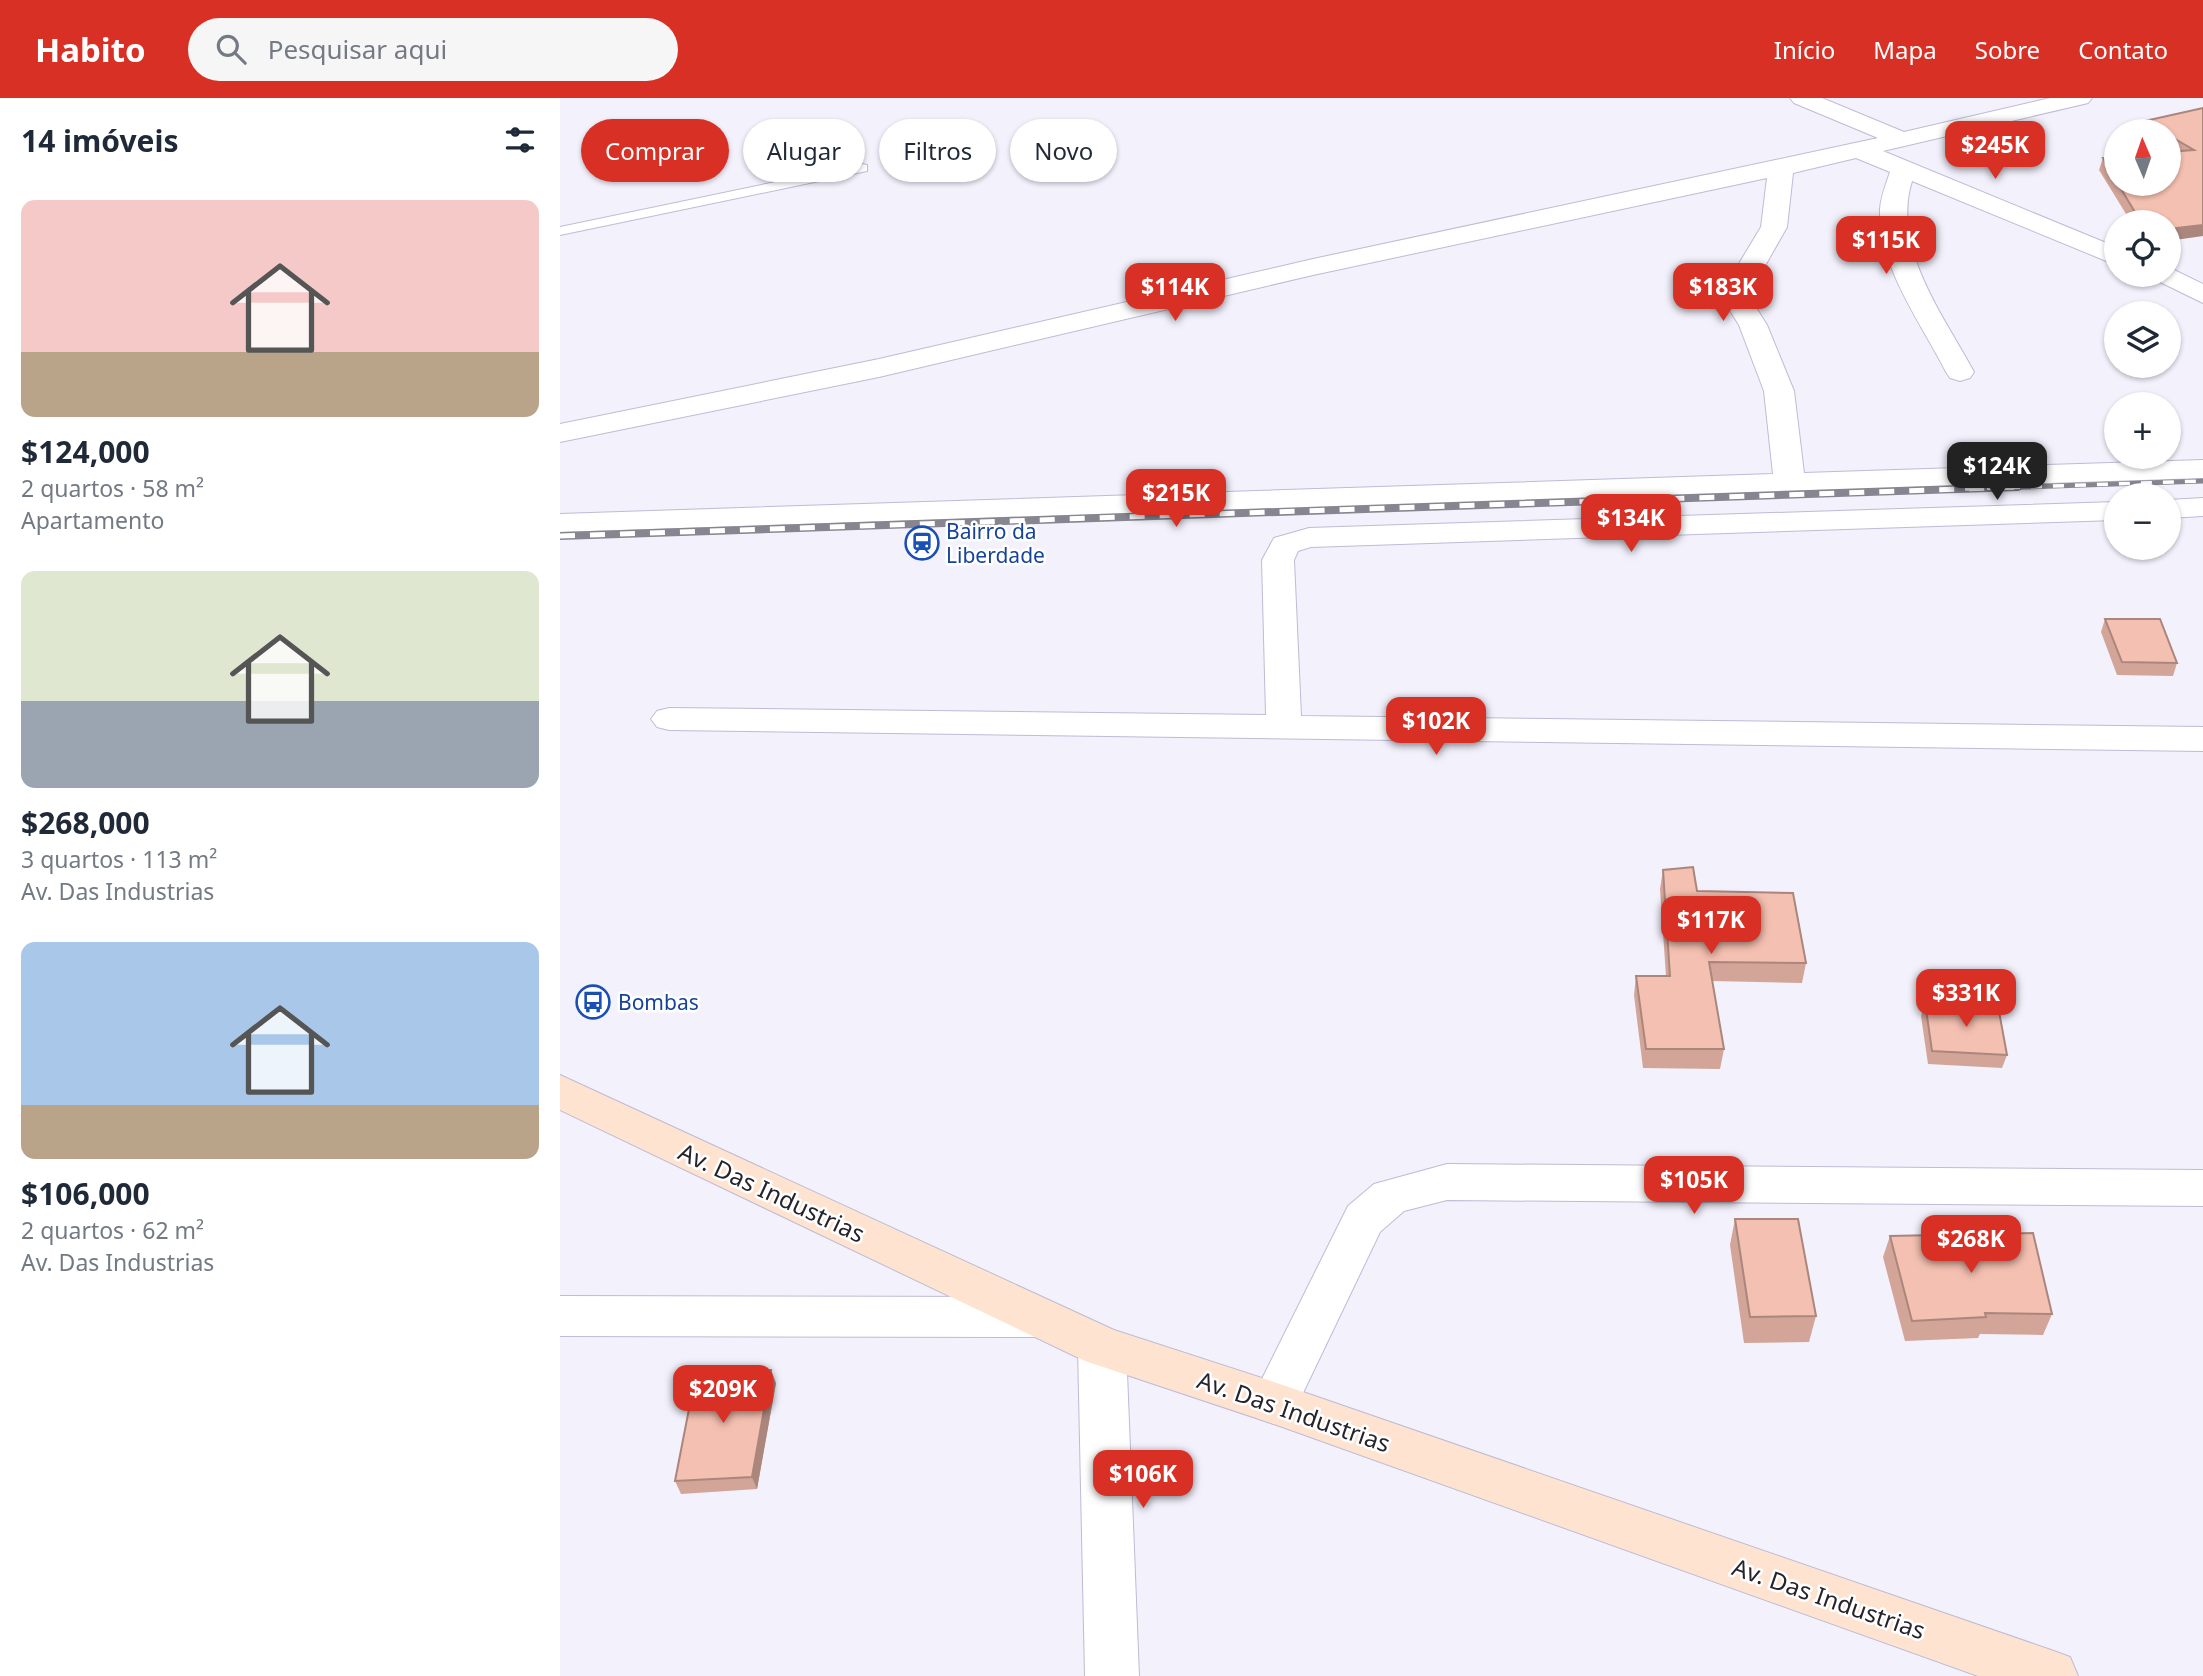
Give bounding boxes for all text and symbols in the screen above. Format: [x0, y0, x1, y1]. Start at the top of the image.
search box [188, 18, 678, 81]
text: Habito [35, 27, 146, 72]
icon: search [212, 30, 250, 68]
text: Pesquisar aqui [268, 31, 447, 67]
text: Início [1774, 33, 1835, 66]
text: Mapa [1873, 33, 1937, 66]
text: Sobre [1975, 33, 2040, 66]
text: Contato [2078, 33, 2168, 66]
chip: Comprar [581, 119, 729, 182]
chip: Alugar [743, 119, 865, 182]
chip: Filtros [879, 119, 996, 182]
chip: Novo [1010, 119, 1117, 182]
north arrow [2104, 119, 2180, 196]
map controls [2104, 119, 2181, 560]
text: 14 imóveis [21, 120, 179, 161]
icon: filters [501, 121, 539, 159]
pin: $245K [1946, 122, 2044, 181]
text: $245K [1961, 128, 2029, 160]
button: locate [2104, 210, 2181, 287]
pin: $115K [1837, 216, 1935, 276]
text: $115K [1852, 223, 1920, 255]
icon: home [217, 245, 343, 371]
pin: $114K [1126, 264, 1224, 323]
pin: $183K [1674, 264, 1772, 323]
text: $114K [1141, 270, 1209, 302]
text: $183K [1689, 270, 1757, 302]
button: layers [2104, 301, 2181, 378]
button: + [2104, 392, 2181, 469]
text: $124,000 [21, 431, 150, 472]
pin: $124K [1948, 442, 2046, 502]
text: $124K [1963, 449, 2031, 481]
pin: $215K [1127, 470, 1225, 529]
text: 2 quartos · 58 m² [21, 472, 204, 504]
text: $215K [1142, 476, 1210, 508]
button: − [2104, 483, 2181, 560]
pin: $134K [1582, 494, 1680, 554]
text: $134K [1597, 501, 1665, 533]
text: Apartamento [21, 504, 164, 536]
place label: Bairro da Liberdade [946, 517, 1045, 569]
station icon: Bairro da Liberdade [903, 524, 941, 562]
icon: home [217, 616, 343, 742]
pin: $102K [1387, 698, 1485, 757]
text: $102K [1402, 704, 1470, 736]
text: $268,000 [21, 802, 150, 843]
text: 3 quartos · 113 m² [21, 843, 217, 875]
text: Av. Das Industrias [21, 875, 214, 907]
pin: $117K [1662, 896, 1760, 956]
text: $117K [1677, 903, 1745, 935]
pin: $331K [1917, 970, 2015, 1029]
text: $331K [1932, 976, 2000, 1008]
bus stop icon: Bombas [574, 983, 612, 1021]
icon: home [217, 987, 343, 1113]
place label: Bombas [618, 988, 699, 1016]
street label: Av. Das Industrias [674, 1134, 870, 1250]
pin: $105K [1645, 1156, 1743, 1216]
text: $105K [1660, 1163, 1728, 1195]
text: $106,000 [21, 1173, 150, 1214]
text: 2 quartos · 62 m² [21, 1214, 204, 1246]
pin: $268K [1922, 1216, 2020, 1275]
text: $268K [1937, 1222, 2005, 1254]
text: Av. Das Industrias [21, 1246, 214, 1278]
street label: Av. Das Industrias [1193, 1363, 1395, 1459]
pin: $209K [674, 1366, 772, 1425]
text: $209K [689, 1372, 757, 1404]
pin: $106K [1094, 1450, 1192, 1510]
text: $106K [1109, 1457, 1177, 1489]
street label: Av. Das Industrias [1728, 1550, 1930, 1646]

